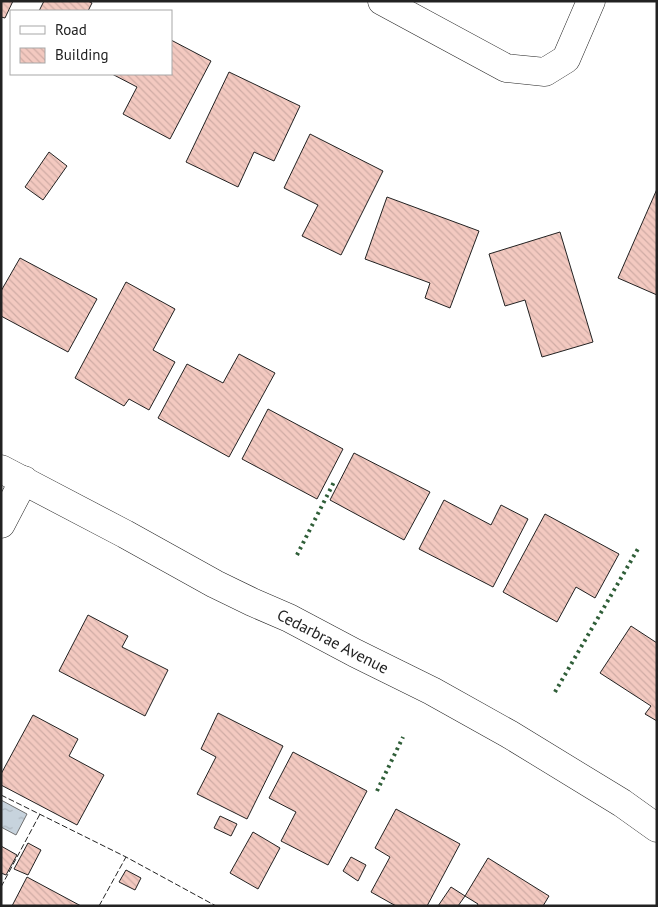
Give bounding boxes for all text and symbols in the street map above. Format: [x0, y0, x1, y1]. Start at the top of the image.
legend [10, 10, 172, 75]
text: Road [55, 20, 87, 39]
text: Building [55, 45, 109, 64]
street label: Cedarbrae Avenue [274, 604, 392, 678]

